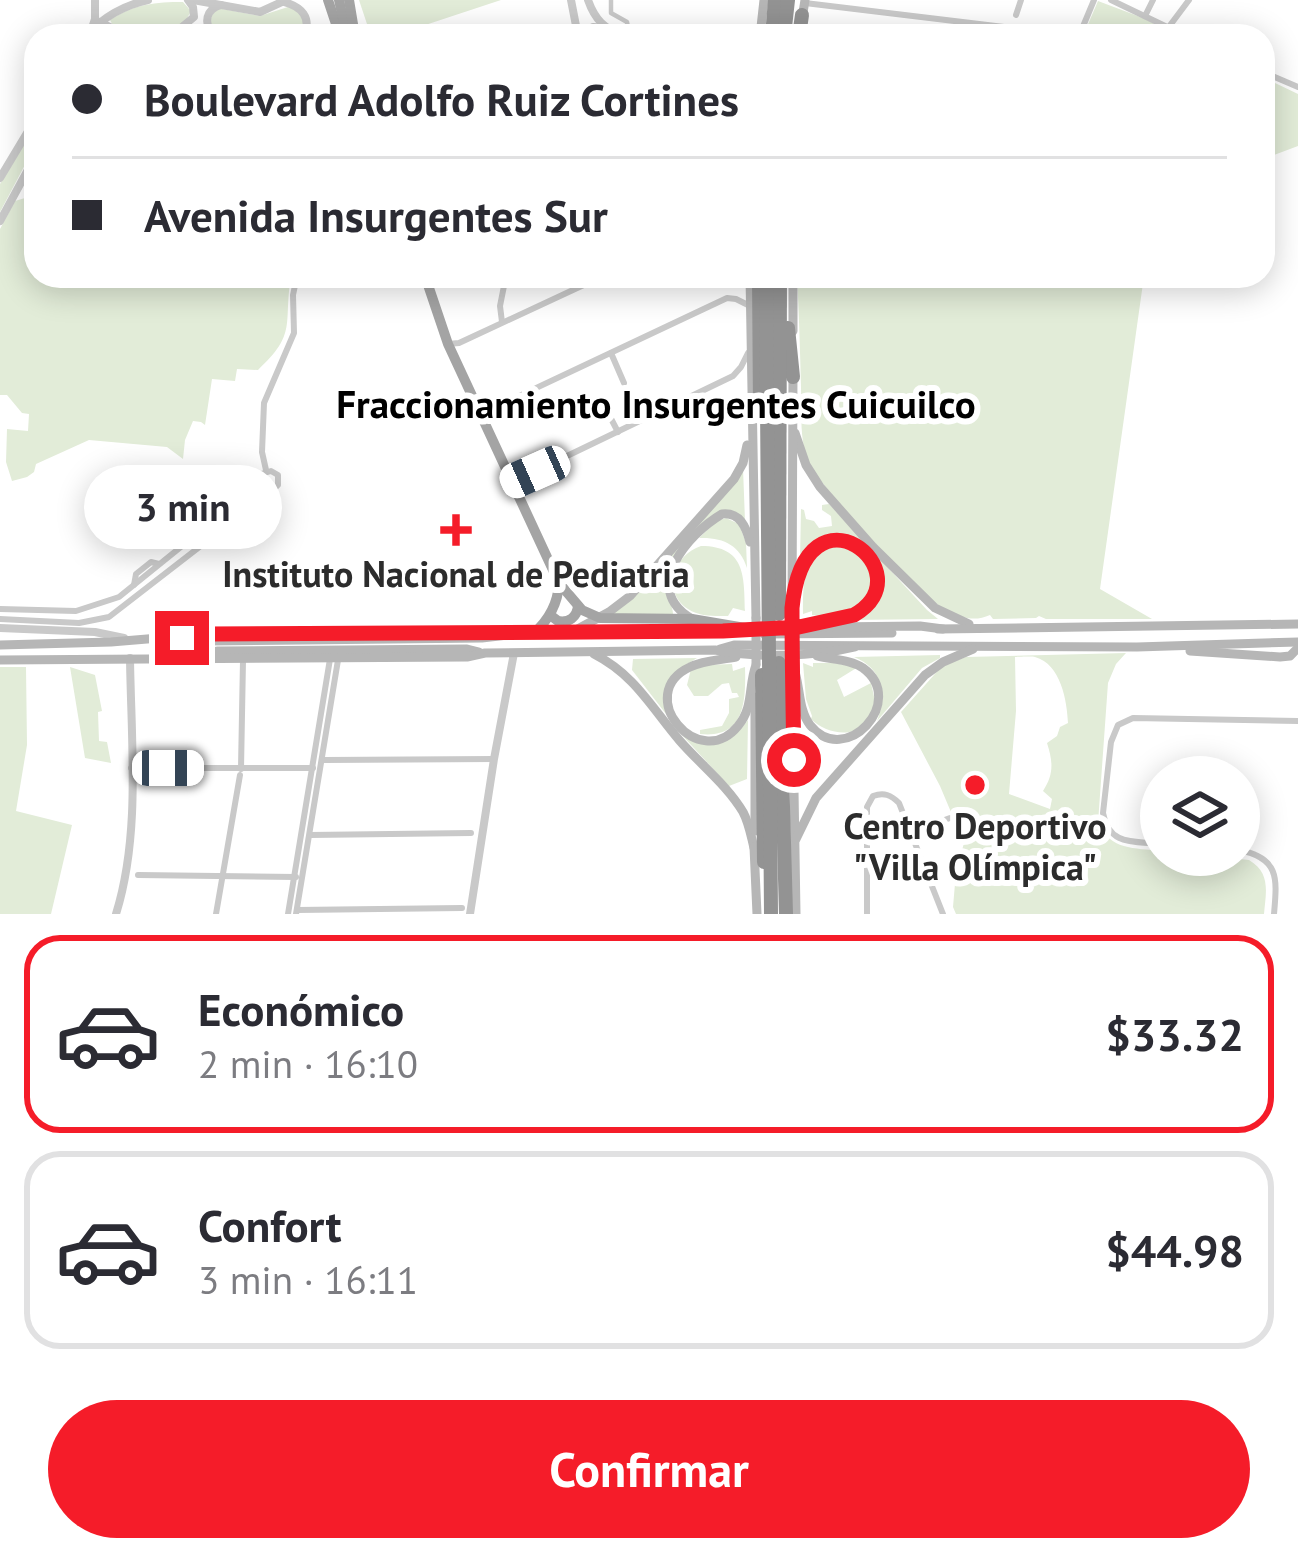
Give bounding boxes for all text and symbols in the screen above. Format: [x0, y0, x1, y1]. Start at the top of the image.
text: Boulevard Adolfo Ruiz Cortines [144, 70, 739, 128]
text: Avenida Insurgentes Sur [144, 186, 608, 244]
district label: Fraccionamiento Insurgentes Cuicuilco [336, 378, 976, 429]
car [495, 441, 575, 503]
callout: 3 min [83, 464, 281, 548]
text: 3 min [135, 481, 231, 532]
marker: Instituto Nacional de Pediatria [440, 514, 472, 546]
place label: Instituto Nacional de Pediatria [222, 550, 690, 597]
route end [155, 611, 209, 665]
route start [767, 733, 821, 787]
car [132, 750, 204, 786]
map controls [1140, 756, 1260, 876]
button: layers [1140, 756, 1260, 876]
marker: Centro Deportivo "Villa Olímpica" [962, 772, 988, 798]
place label: Centro Deportivo "Villa Olímpica" [844, 802, 1106, 890]
icon: car [54, 980, 162, 1088]
text: Económico [198, 980, 404, 1038]
text: $33.32 [1105, 1005, 1244, 1063]
text: 2 min · 16:10 [198, 1038, 418, 1089]
icon: car [54, 1196, 162, 1304]
text: Confort [198, 1196, 341, 1254]
text: $44.98 [1105, 1221, 1244, 1279]
text: 3 min · 16:11 [198, 1254, 418, 1305]
button: Confirmar [48, 1400, 1250, 1538]

